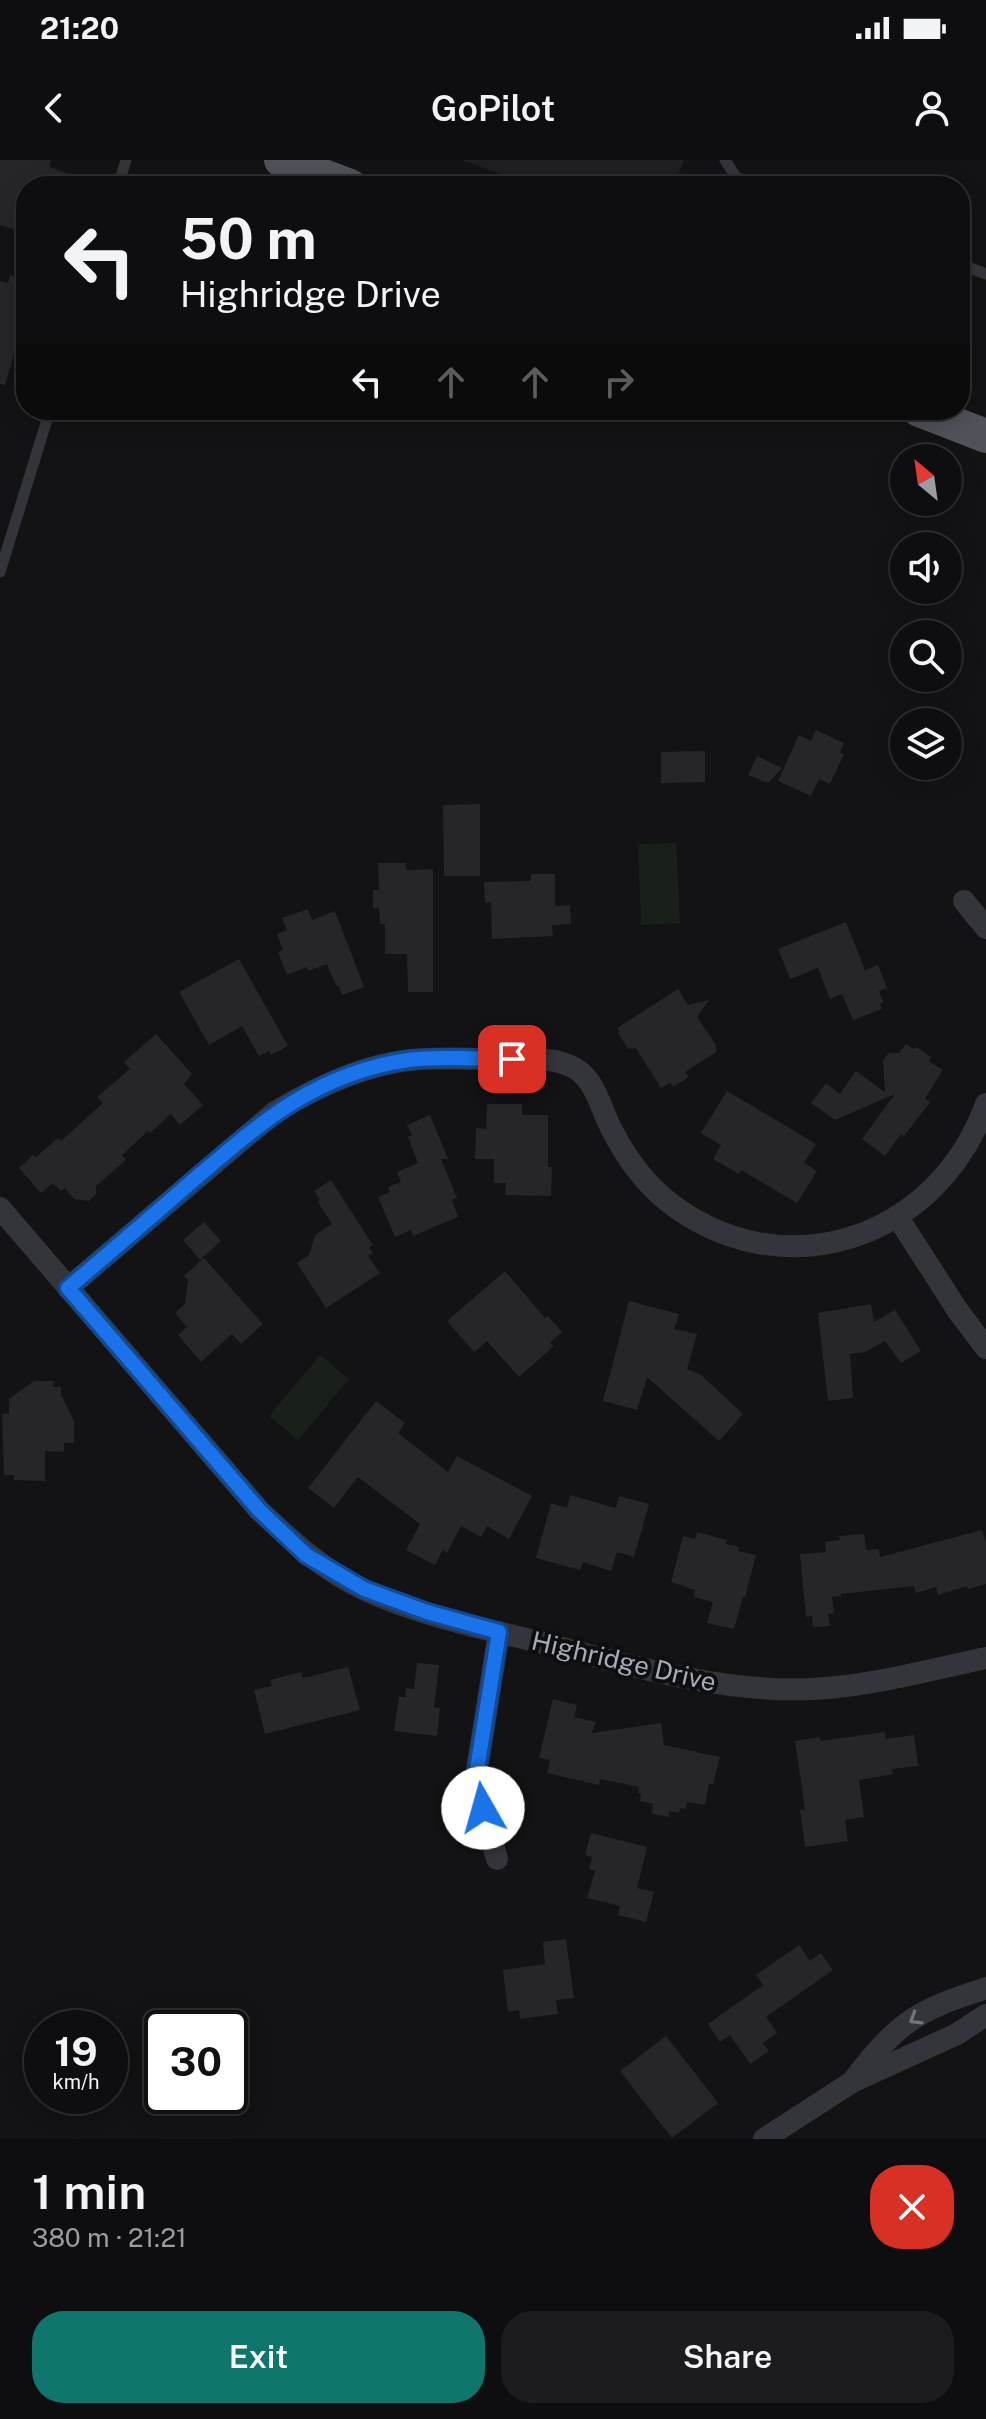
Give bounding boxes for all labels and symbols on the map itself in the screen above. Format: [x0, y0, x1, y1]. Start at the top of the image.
north arrow [890, 444, 962, 516]
pin [478, 1025, 546, 1093]
street label: Highridge Drive [529, 1625, 719, 1697]
position arrow [441, 1766, 525, 1850]
one-way arrow [909, 2009, 924, 2024]
speed limit sign: 30 [144, 2010, 248, 2114]

